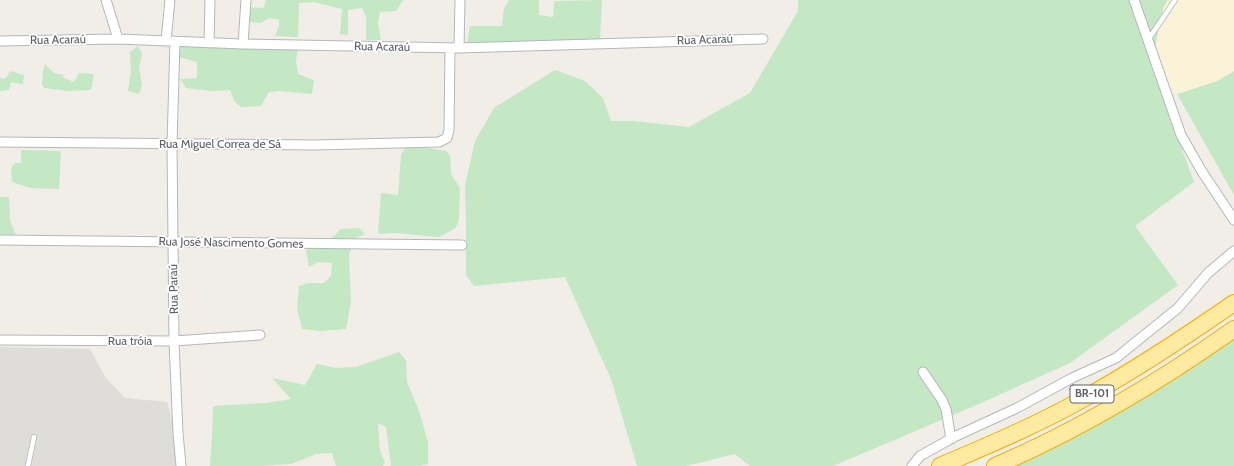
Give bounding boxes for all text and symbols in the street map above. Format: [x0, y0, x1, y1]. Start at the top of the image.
street label: Rua Acaraú [30, 32, 86, 48]
street label: Rua Acaraú [677, 32, 733, 48]
street label: Rua Acaraú [354, 39, 410, 55]
street label: Rua Miguel Correa de Sá [159, 137, 281, 151]
street label: Rua José Nascimento Gomes [158, 235, 304, 251]
street label: Rua Paraú [166, 264, 182, 314]
street label: Rua tróia [108, 334, 152, 348]
road number: BR-101 [1070, 385, 1114, 403]

